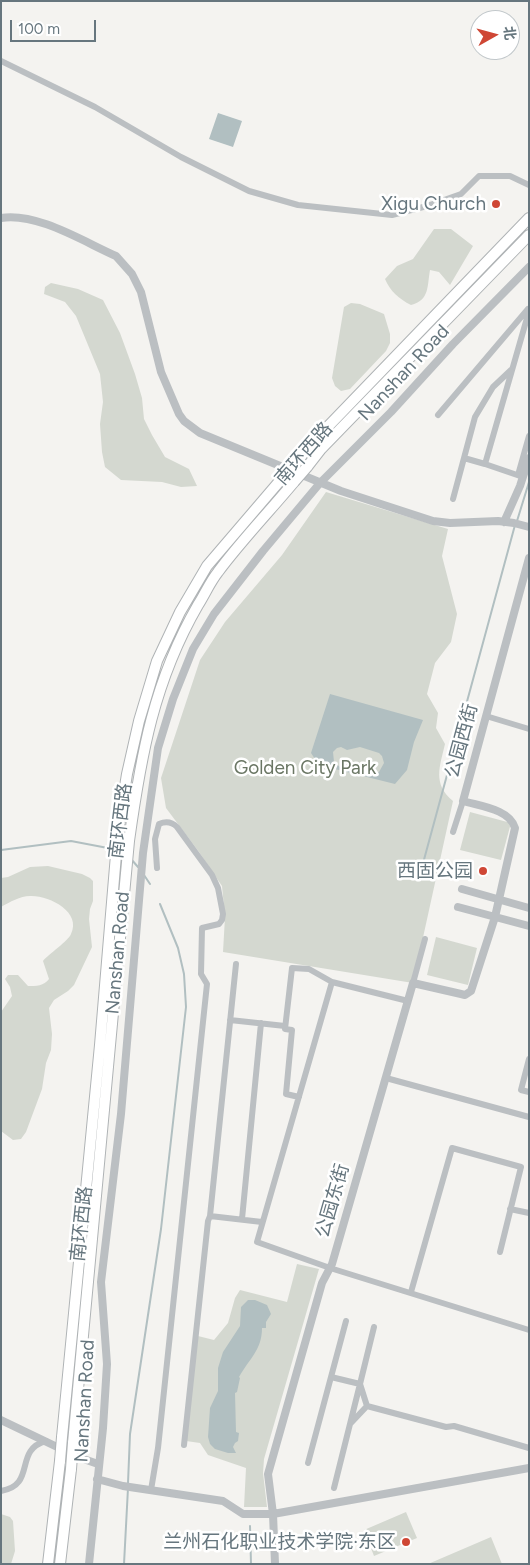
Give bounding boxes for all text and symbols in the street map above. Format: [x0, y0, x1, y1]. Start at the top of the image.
scale bar [12, 10, 99, 42]
north arrow [470, 10, 520, 60]
text: 100 m [18, 20, 60, 38]
text: 北 [500, 25, 519, 41]
place label: Xigu Church [381, 193, 486, 215]
marker: Xigu Church [490, 198, 502, 210]
street label: Nanshan Road [354, 320, 454, 426]
street label: 南环西路 [270, 418, 338, 490]
street label: 公园西街 [441, 701, 483, 781]
park label: Golden City Park [234, 757, 376, 779]
street label: 南环西路 [105, 782, 137, 860]
place label: 西固公园 [397, 860, 473, 882]
marker: 西固公园 [477, 865, 489, 877]
street label: Nanshan Road [101, 891, 135, 1015]
street label: 公园东街 [312, 1161, 354, 1241]
street label: 南环西路 [67, 1185, 97, 1263]
street label: Nanshan Road [70, 1339, 100, 1463]
place label: 兰州石化职业技术学院·东区 [163, 1531, 396, 1553]
marker: 兰州石化职业技术学院·东区 [400, 1536, 412, 1548]

